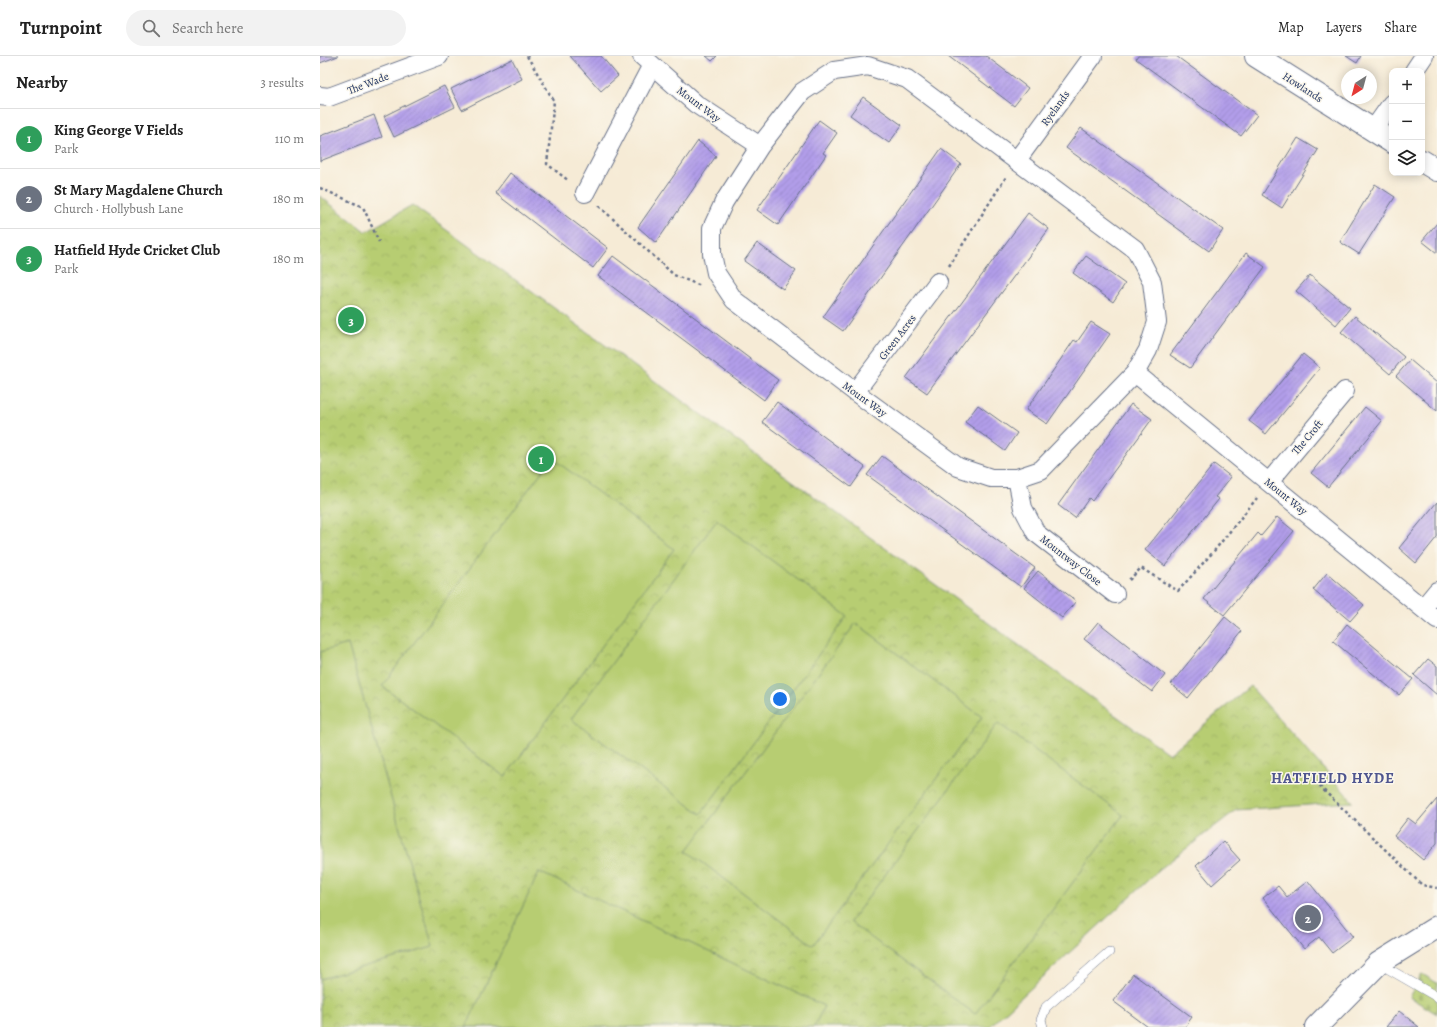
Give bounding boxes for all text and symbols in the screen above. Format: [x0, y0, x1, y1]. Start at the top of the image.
search box [126, 10, 406, 46]
text: Turnpoint [20, 15, 102, 41]
icon: search [140, 17, 162, 39]
text: Search here [172, 18, 243, 38]
text: Map [1278, 18, 1304, 37]
text: Layers [1326, 18, 1362, 37]
text: Share [1384, 18, 1417, 37]
north arrow [1341, 68, 1377, 104]
map controls [1389, 68, 1425, 176]
button: + [1389, 68, 1425, 104]
street label: The Wade [345, 69, 391, 98]
street label: Howlands [1280, 69, 1326, 106]
text: Nearby [16, 71, 67, 94]
text: 3 results [260, 74, 304, 91]
street label: Mount Way [674, 83, 724, 126]
street label: Ryelands [1037, 88, 1073, 129]
button: − [1389, 104, 1425, 140]
text: King George V Fields [54, 120, 183, 140]
text: 1 [27, 130, 31, 147]
text: 110 m [275, 130, 304, 147]
text: Park [54, 140, 78, 157]
button: layers [1389, 140, 1425, 176]
text: St Mary Magdalene Church [54, 180, 223, 200]
text: 2 [26, 190, 32, 207]
text: 180 m [273, 190, 304, 207]
text: Church · Hollybush Lane [54, 200, 183, 217]
text: Hatfield Hyde Cricket Club [54, 240, 220, 260]
text: 3 [26, 250, 32, 267]
text: 180 m [273, 250, 304, 267]
text: Park [54, 260, 78, 277]
pin: 3 [338, 305, 364, 335]
street label: Green Acres [875, 311, 920, 363]
street label: Mount Way [839, 378, 890, 421]
street label: The Croft [1288, 416, 1327, 458]
pin: 1 [528, 444, 554, 474]
street label: Mount Way [1261, 474, 1311, 518]
street label: Mountway Close [1037, 532, 1105, 589]
your location [770, 689, 790, 709]
district label: HATFIELD HYDE [1271, 768, 1395, 788]
pin: 2 [1295, 903, 1321, 933]

